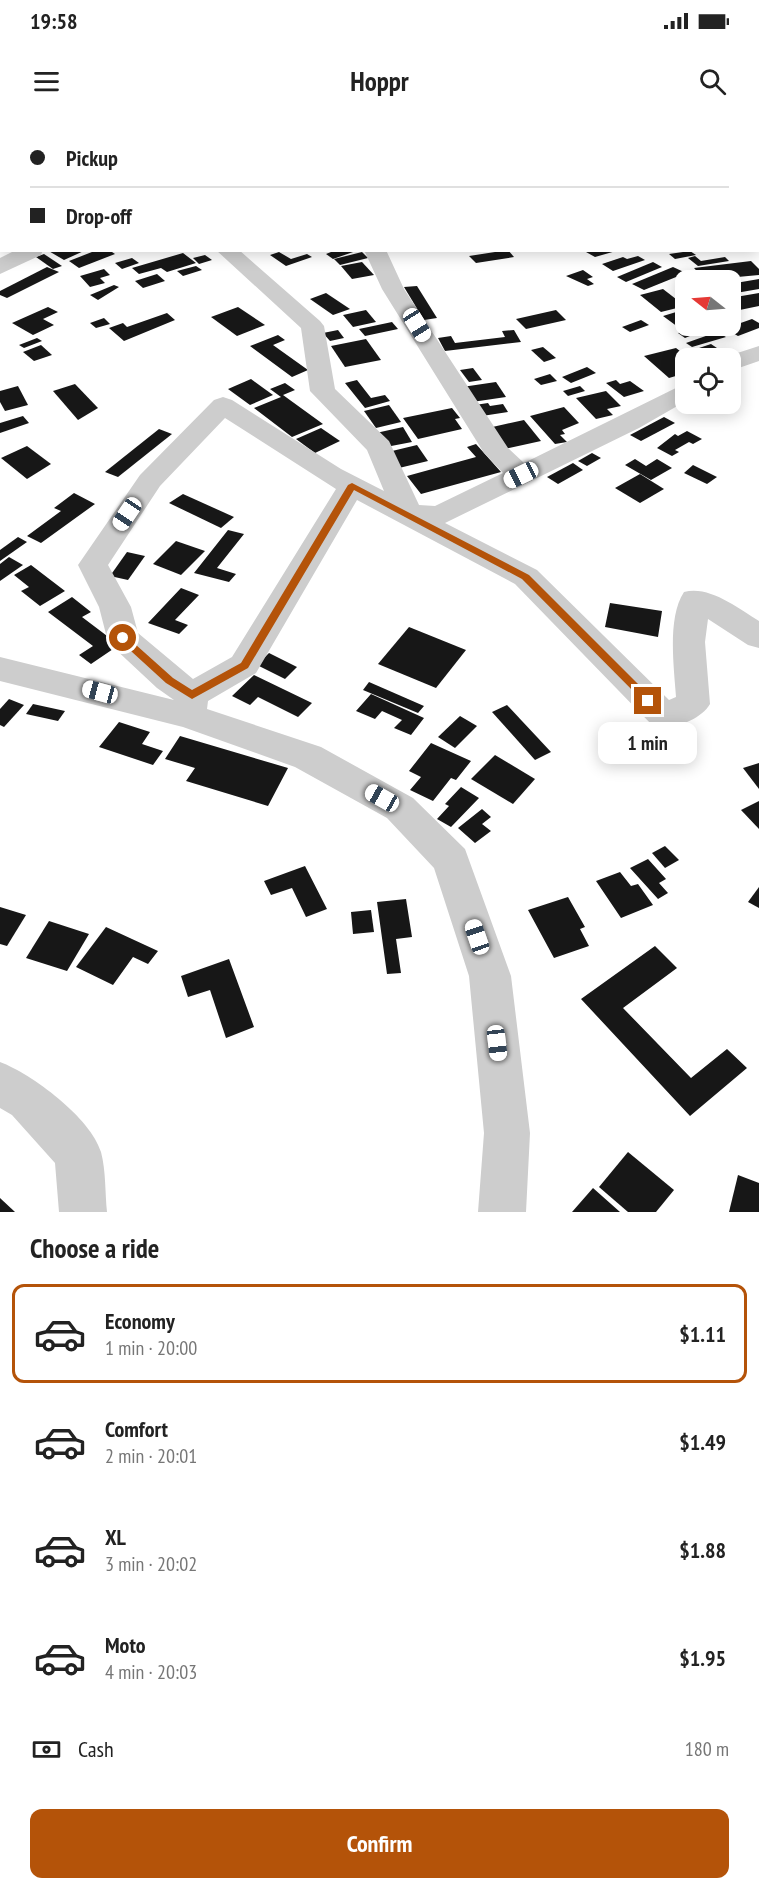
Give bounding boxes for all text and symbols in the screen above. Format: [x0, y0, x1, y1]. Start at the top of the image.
text: 19:58 [30, 7, 78, 35]
text: Hoppr [350, 64, 409, 98]
icon: menu [30, 65, 63, 98]
icon: search [696, 65, 729, 98]
text: Pickup [66, 144, 118, 172]
text: Drop-off [66, 202, 132, 230]
north arrow [675, 270, 741, 336]
map controls [675, 270, 741, 414]
car [400, 305, 434, 345]
button: locate [675, 348, 741, 414]
car [501, 459, 541, 491]
car [109, 494, 145, 534]
route start [109, 624, 136, 651]
car [80, 679, 120, 705]
route end [634, 687, 661, 714]
callout: 1 min [598, 722, 698, 764]
text: 1 min [627, 730, 668, 756]
car [362, 781, 402, 815]
car [463, 917, 491, 957]
car [486, 1024, 508, 1062]
text: Choose a ride [30, 1231, 159, 1265]
icon: car [33, 1307, 87, 1361]
text: Economy [105, 1307, 175, 1335]
text: $1.11 [679, 1320, 726, 1348]
text: 1 min · 20:00 [105, 1335, 197, 1361]
icon: car [33, 1415, 87, 1469]
text: Comfort [105, 1415, 168, 1443]
text: $1.49 [679, 1428, 726, 1456]
text: 2 min · 20:01 [105, 1443, 197, 1469]
icon: car [33, 1523, 87, 1577]
text: XL [105, 1523, 126, 1551]
text: $1.88 [679, 1536, 726, 1564]
text: 3 min · 20:02 [105, 1551, 197, 1577]
icon: car [33, 1631, 87, 1685]
text: Moto [105, 1631, 146, 1659]
text: $1.95 [679, 1644, 726, 1672]
text: 4 min · 20:03 [105, 1659, 197, 1685]
icon: cash [30, 1733, 63, 1766]
text: Cash [78, 1735, 114, 1763]
text: 180 m [685, 1736, 729, 1762]
button: Confirm [30, 1809, 729, 1878]

